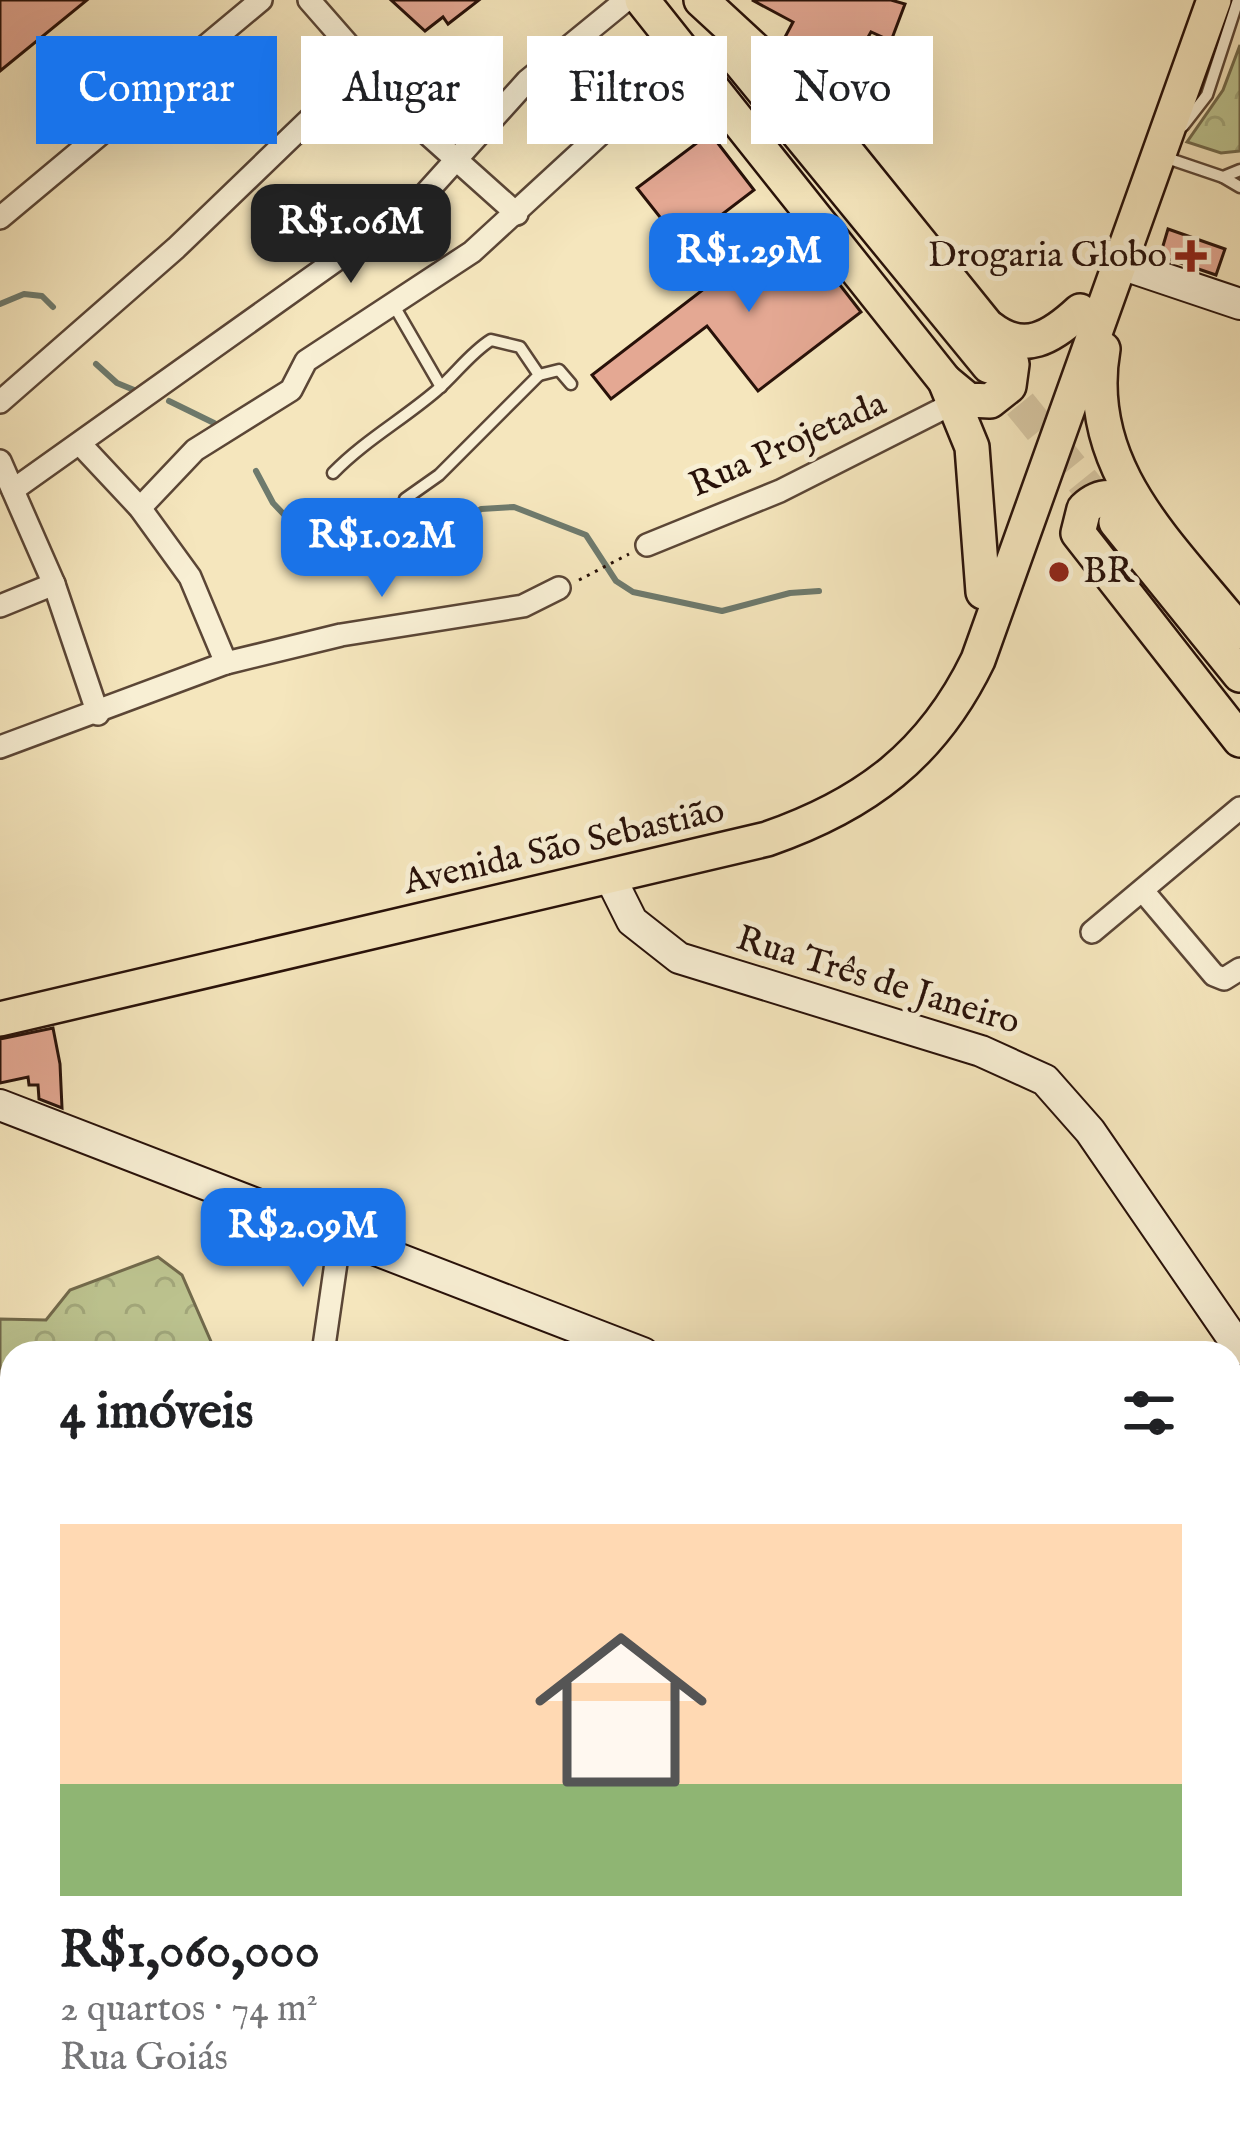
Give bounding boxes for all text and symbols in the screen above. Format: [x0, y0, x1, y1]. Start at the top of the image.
chip: Comprar [36, 36, 277, 144]
chip: Alugar [301, 36, 503, 144]
chip: Filtros [527, 36, 727, 144]
chip: Novo [751, 36, 933, 144]
pin: R$1.06M [240, 184, 462, 286]
text: R$1.06M [278, 198, 424, 247]
pin: R$1.29M [638, 213, 860, 315]
text: R$1.29M [676, 227, 822, 276]
place label: Drogaria Globo [928, 233, 1167, 279]
marker: Drogaria Globo [1178, 243, 1204, 269]
street label: Rua Projetada [683, 381, 894, 509]
pin: R$1.02M [271, 498, 493, 600]
text: R$1.02M [308, 512, 456, 561]
place label: BR [1083, 549, 1136, 595]
marker: BR [1046, 559, 1072, 585]
street label: Avenida São Sebastião [398, 788, 729, 907]
street label: Rua Três de Janeiro [731, 916, 1025, 1046]
pin: R$2.09M [192, 1188, 414, 1290]
text: R$2.09M [228, 1202, 378, 1251]
icon: filters [1116, 1380, 1182, 1446]
text: 4 imóveis [60, 1381, 253, 1446]
icon: home [513, 1602, 729, 1818]
text: R$1,060,000 [60, 1920, 320, 1985]
text: 2 quartos · 74 m² [60, 1985, 318, 2034]
text: Rua Goiás [60, 2034, 228, 2083]

